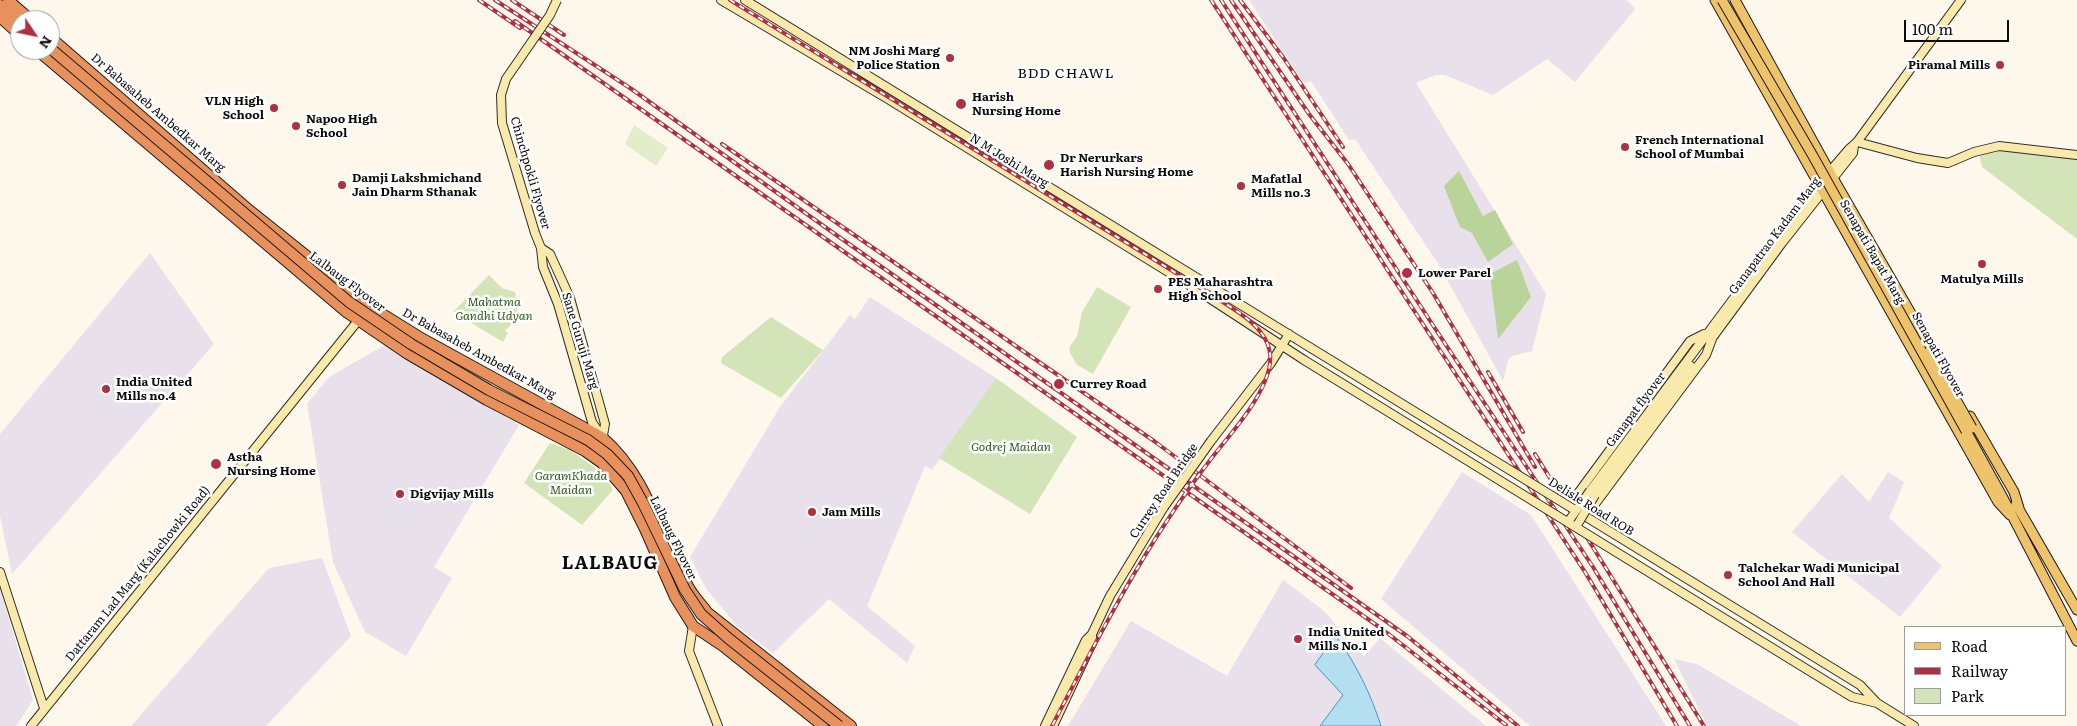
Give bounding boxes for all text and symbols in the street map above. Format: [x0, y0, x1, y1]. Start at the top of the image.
north arrow [10, 10, 60, 60]
scale bar [1907, 10, 2012, 42]
text: 100 m [1912, 17, 1953, 40]
text: N [35, 32, 58, 53]
place label: NM Joshi Marg Police Station [849, 44, 940, 72]
street label: Dr Babasaheb Ambedkar Marg [88, 51, 228, 175]
marker: NM Joshi Marg Police Station [944, 52, 956, 64]
place label: Piramal Mills [1908, 58, 1990, 72]
marker: Piramal Mills [1994, 59, 2006, 71]
district label: BDD CHAWL [1016, 66, 1116, 82]
place label: Harish Nursing Home [972, 90, 1061, 118]
place label: VLN High School [205, 94, 264, 122]
marker: Harish Nursing Home [954, 97, 968, 111]
marker: VLN High School [268, 102, 280, 114]
place label: Napoo High School [306, 112, 378, 140]
street label: Chinchpokli Flyover [507, 115, 553, 231]
marker: Napoo High School [290, 120, 302, 132]
street label: N M Joshi Marg [967, 131, 1051, 191]
place label: French International School of Mumbai [1635, 133, 1764, 161]
marker: French International School of Mumbai [1619, 141, 1631, 153]
place label: Dr Nerurkars Harish Nursing Home [1060, 151, 1193, 179]
marker: Dr Nerurkars Harish Nursing Home [1042, 158, 1056, 172]
place label: Damji Lakshmichand Jain Dharm Sthanak [352, 171, 482, 199]
place label: Mafatlal Mills no.3 [1251, 172, 1311, 200]
street label: Ganapatrao Kadam Marg [1726, 175, 1824, 297]
marker: Damji Lakshmichand Jain Dharm Sthanak [336, 179, 348, 191]
marker: Mafatlal Mills no.3 [1235, 180, 1247, 192]
street label: Senapati Bapat Marg [1836, 197, 1908, 307]
street label: Lalbaug Flyover [306, 249, 388, 315]
marker: Matulya Mills [1976, 258, 1988, 270]
marker: Lower Parel [1400, 266, 1414, 280]
place label: Lower Parel [1418, 266, 1491, 280]
place label: Matulya Mills [1941, 272, 2023, 286]
place label: PES Maharashtra High School [1168, 275, 1273, 303]
marker: PES Maharashtra High School [1152, 283, 1164, 295]
street label: Sane Guruji Marg [558, 291, 602, 391]
park label: Mahatma Gandhi Udyan [455, 295, 533, 323]
street label: Dr Babasaheb Ambedkar Marg [400, 306, 558, 402]
street label: Senapati Flyover [1909, 310, 1967, 400]
street label: Ganapat flyover [1603, 370, 1669, 450]
place label: India United Mills no.4 [116, 375, 192, 403]
marker: Currey Road [1052, 377, 1066, 391]
place label: Currey Road [1070, 377, 1147, 391]
marker: India United Mills no.4 [100, 383, 112, 395]
park label: Godrej Maidan [971, 440, 1051, 454]
street label: Currey Road Bridge [1127, 441, 1201, 541]
place label: Astha Nursing Home [227, 450, 316, 478]
marker: Astha Nursing Home [209, 457, 223, 471]
park label: GaramKhada Maidan [535, 469, 607, 497]
street label: Delisle Road ROB [1546, 475, 1636, 539]
street label: Dattaram Lad Marg (Kalachowki Road) [63, 483, 213, 665]
place label: Digvijay Mills [410, 487, 494, 501]
marker: Digvijay Mills [394, 488, 406, 500]
street label: Lalbaug Flyover [647, 494, 699, 582]
place label: Jam Mills [822, 505, 881, 519]
marker: Jam Mills [806, 506, 818, 518]
district label: LALBAUG [561, 553, 659, 575]
place label: Talchekar Wadi Municipal School And Hall [1738, 561, 1899, 589]
marker: Talchekar Wadi Municipal School And Hall [1722, 569, 1734, 581]
place label: India United Mills No.1 [1308, 625, 1384, 653]
legend [1904, 626, 2067, 716]
marker: India United Mills No.1 [1292, 633, 1304, 645]
text: Road [1951, 634, 1987, 657]
text: Railway [1951, 659, 2008, 682]
text: Park [1951, 684, 1984, 707]

